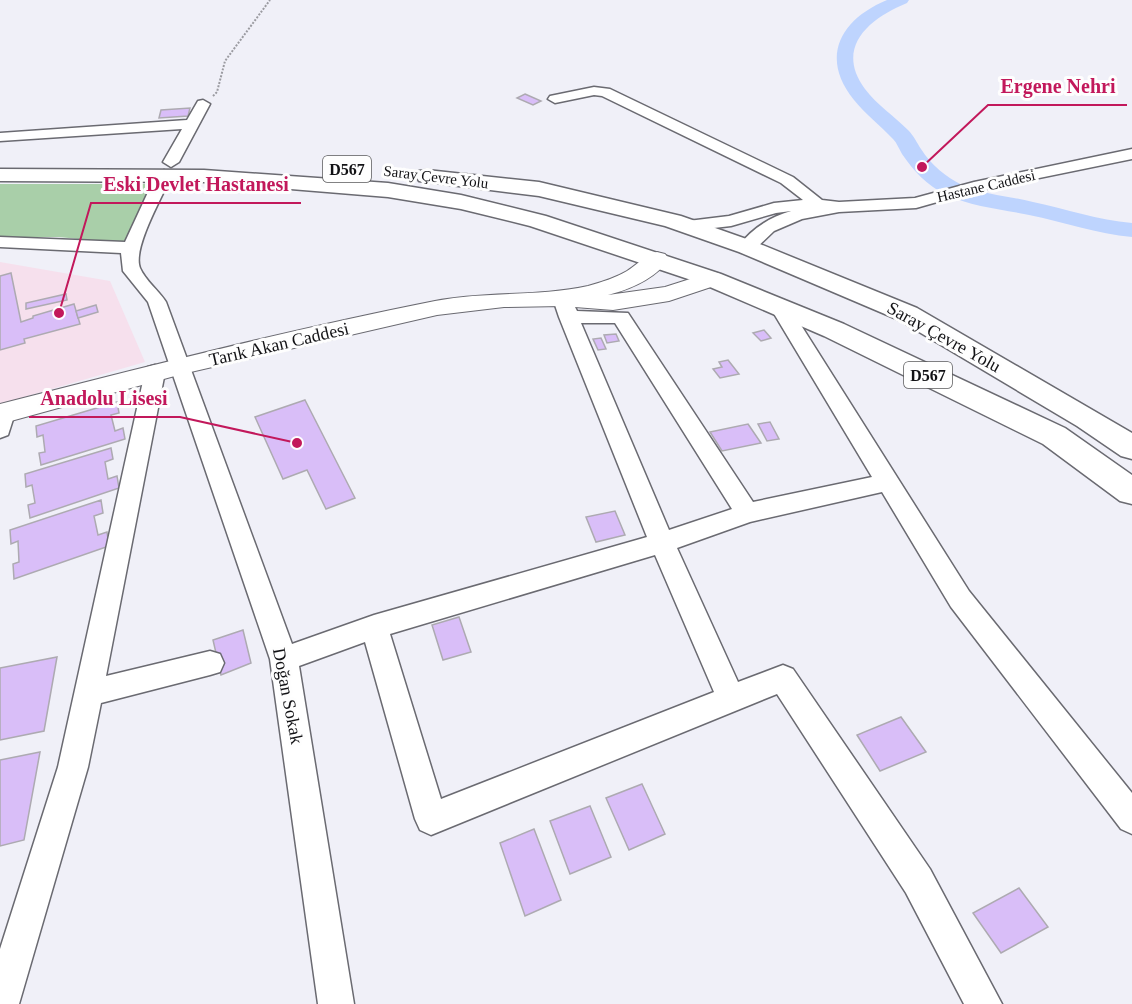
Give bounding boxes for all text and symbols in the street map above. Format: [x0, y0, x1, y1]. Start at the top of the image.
callout: Ergene Nehri [988, 67, 1127, 105]
text: Ergene Nehri [1001, 75, 1116, 98]
road number: D567 [323, 156, 371, 182]
street label: Saray Çevre Yolu [383, 163, 490, 191]
callout: Eski Devlet Hastanesi [91, 165, 301, 203]
street label: Hastane Caddesi [935, 167, 1037, 205]
text: Eski Devlet Hastanesi [103, 173, 289, 195]
street label: Saray Çevre Yolu [884, 298, 1004, 376]
street label: Tarık Akan Caddesi [207, 318, 351, 370]
road number: D567 [904, 362, 952, 388]
callout: Anadolu Lisesi [29, 379, 180, 417]
text: Anadolu Lisesi [40, 387, 168, 409]
street label: Doğan Sokak [269, 646, 307, 746]

